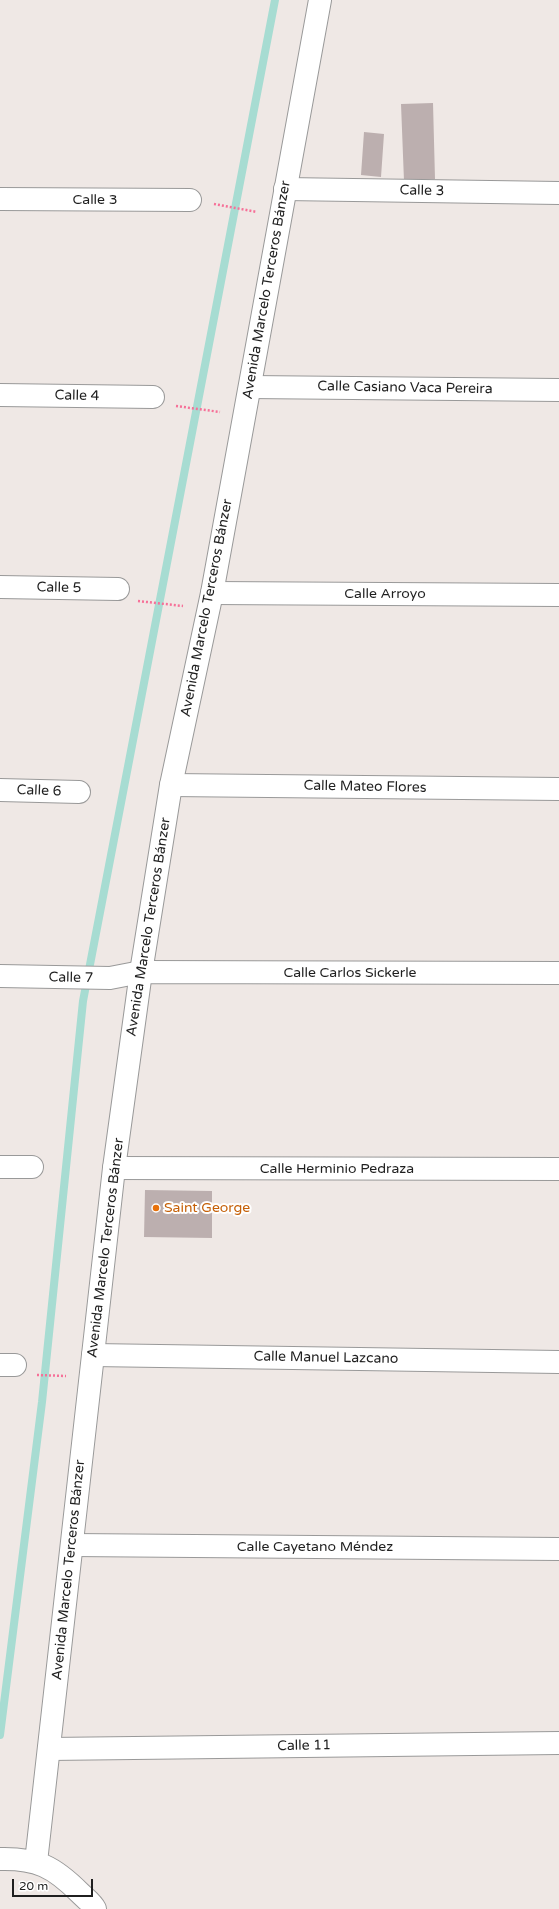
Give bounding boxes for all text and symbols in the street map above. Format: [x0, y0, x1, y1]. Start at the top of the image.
street label: Avenida Marcelo Terceros Bánzer [239, 179, 295, 401]
street label: Calle 3 [399, 182, 445, 200]
street label: Calle 3 [73, 192, 117, 208]
street label: Calle Casiano Vaca Pereira [317, 378, 493, 398]
street label: Calle 4 [54, 387, 100, 405]
street label: Avenida Marcelo Terceros Bánzer [178, 498, 236, 718]
street label: Calle 5 [36, 579, 82, 597]
street label: Calle Arroyo [344, 586, 426, 602]
street label: Calle Mateo Flores [303, 778, 427, 796]
street label: Calle 6 [16, 782, 62, 800]
street label: Avenida Marcelo Terceros Bánzer [123, 816, 175, 1038]
street label: Calle Carlos Sickerle [283, 965, 417, 981]
street label: Calle 7 [48, 969, 94, 987]
street label: Avenida Marcelo Terceros Bánzer [84, 1137, 128, 1359]
street label: Calle Herminio Pedraza [260, 1161, 414, 1177]
place label: Saint George [164, 1200, 250, 1216]
marker: Saint George [151, 1203, 161, 1213]
street label: Calle Manuel Lazcano [253, 1348, 399, 1368]
street label: Avenida Marcelo Terceros Bánzer [49, 1459, 89, 1681]
street label: Calle Cayetano Méndez [237, 1539, 393, 1555]
street label: Calle 11 [277, 1737, 331, 1755]
scale bar [14, 1871, 95, 1897]
text: 20 m [19, 1879, 48, 1893]

